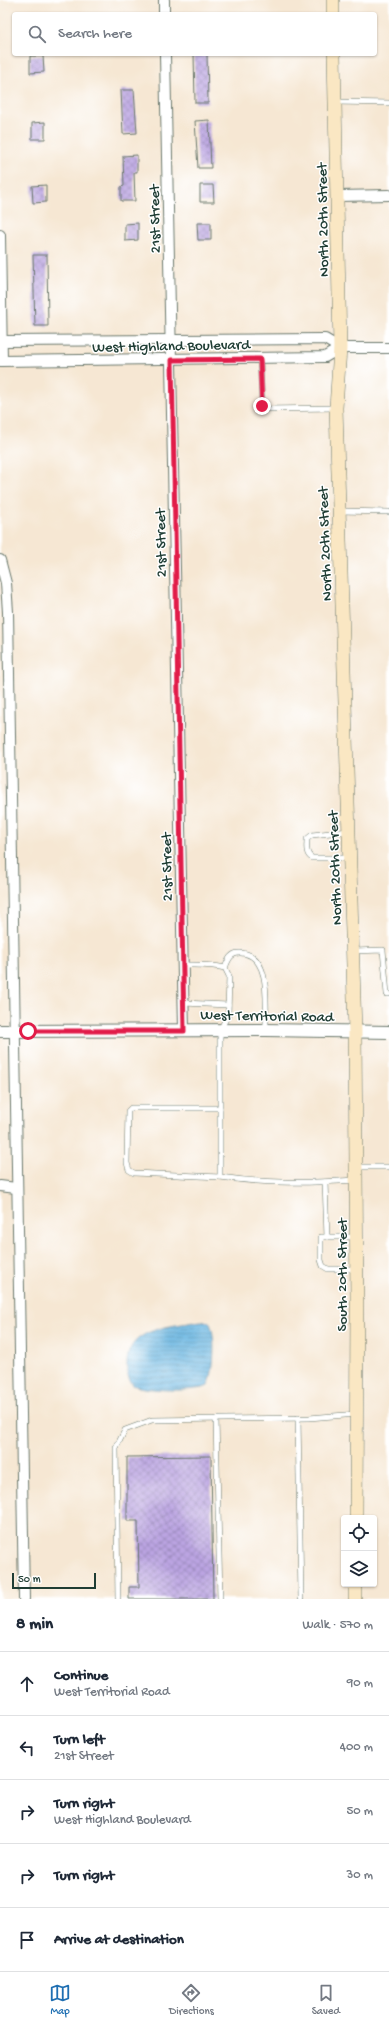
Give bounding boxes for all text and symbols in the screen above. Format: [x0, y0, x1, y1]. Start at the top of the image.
search box [12, 12, 377, 56]
icon: search [26, 23, 48, 45]
text: Search here [58, 25, 132, 43]
street label: North 20th Street [314, 161, 334, 277]
street label: 21st Street [146, 183, 166, 253]
street label: West Highland Boulevard [92, 337, 251, 357]
route end [253, 397, 271, 415]
street label: North 20th Street [315, 485, 337, 601]
street label: 21st Street [152, 507, 172, 577]
street label: North 20th Street [325, 809, 347, 925]
street label: 21st Street [158, 831, 178, 901]
street label: West Territorial Road [200, 1007, 335, 1027]
route start [19, 1022, 37, 1040]
street label: South 20th Street [334, 1217, 352, 1332]
map controls [341, 1515, 377, 1587]
button: locate [341, 1515, 377, 1551]
button: layers [341, 1551, 377, 1587]
scale bar [12, 1571, 96, 1590]
text: 50 m [18, 1574, 40, 1586]
text: 8 min [16, 1615, 53, 1635]
text: Walk · 570 m [303, 1618, 373, 1633]
text: Continue [54, 1667, 108, 1685]
icon: ahead [16, 1673, 38, 1695]
text: 90 m [347, 1676, 373, 1691]
text: West Territorial Road [54, 1685, 170, 1700]
text: Turn left [54, 1731, 105, 1749]
icon: left [16, 1737, 38, 1759]
text: 400 m [340, 1740, 373, 1755]
text: 21st Street [54, 1749, 113, 1764]
text: Turn right [54, 1795, 114, 1813]
icon: right [16, 1801, 38, 1823]
text: 50 m [346, 1804, 373, 1819]
text: West Highland Boulevard [54, 1813, 191, 1828]
icon: right [16, 1865, 38, 1887]
text: Turn right [54, 1867, 114, 1885]
text: 30 m [347, 1868, 373, 1883]
icon: arrive [16, 1929, 38, 1951]
text: Arrive at destination [54, 1931, 184, 1949]
tab: Map [49, 1982, 71, 2018]
tab: Directions [169, 1982, 214, 2018]
tab: Saved [312, 1982, 340, 2018]

